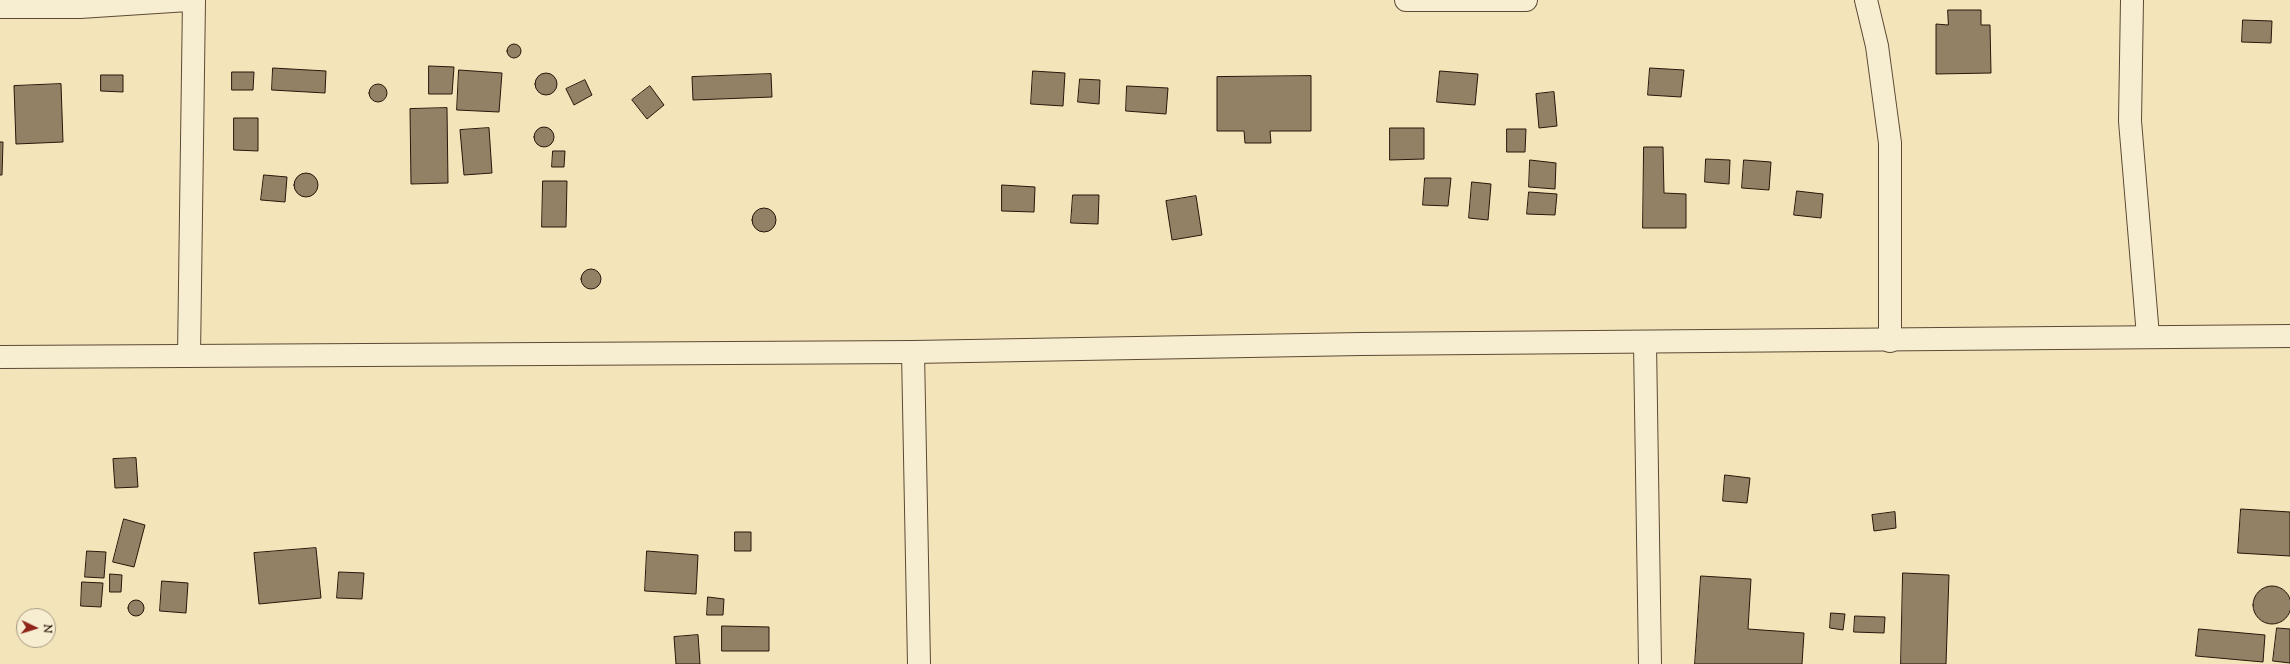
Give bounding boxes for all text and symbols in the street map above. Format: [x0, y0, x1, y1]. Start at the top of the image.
north arrow [16, 608, 56, 648]
text: N [39, 624, 55, 634]

